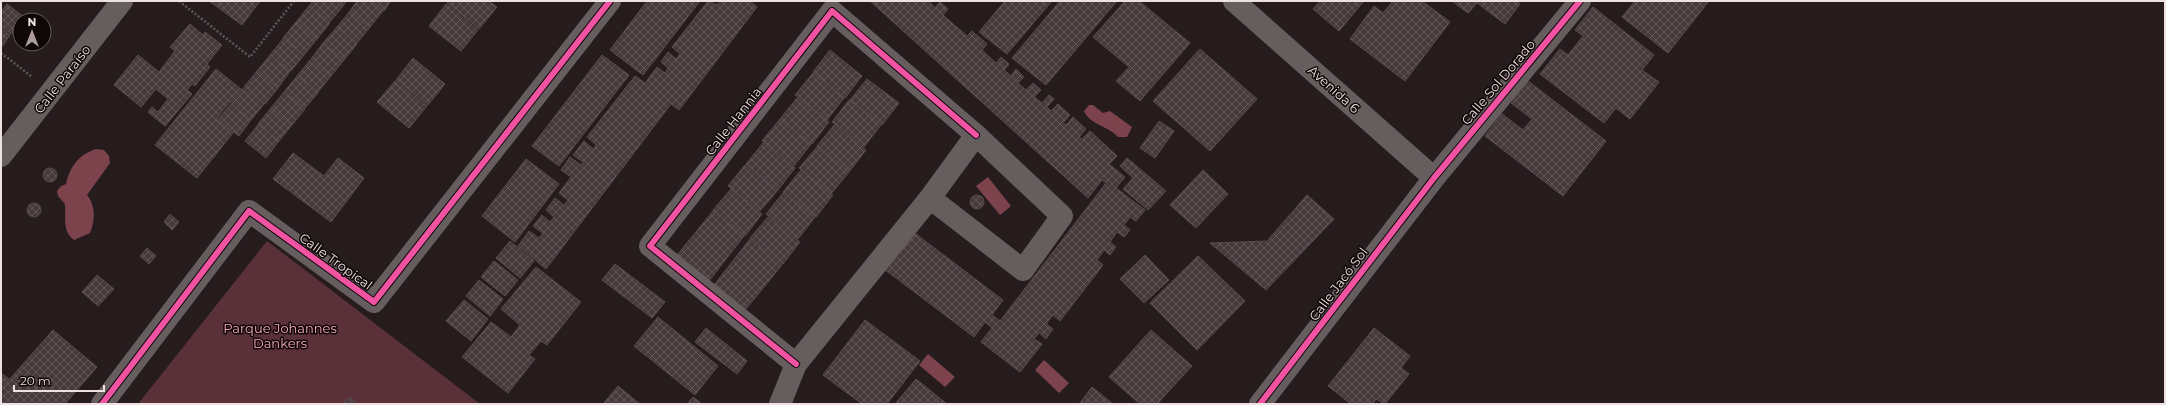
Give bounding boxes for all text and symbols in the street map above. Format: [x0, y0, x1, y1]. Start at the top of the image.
north arrow [12, 12, 52, 52]
text: N [28, 15, 36, 29]
street label: Calle Sol Dorado [1458, 36, 1538, 128]
street label: Calle Paraíso [30, 42, 94, 116]
street label: Avenida 6 [1305, 62, 1363, 116]
street label: Calle Hannia [701, 84, 765, 158]
street label: Calle Tropical [296, 229, 376, 293]
street label: Calle Jacó Sol [1305, 244, 1371, 324]
park label: Parque Johannes Dankers [223, 320, 337, 351]
scale bar [14, 367, 104, 393]
text: 20 m [20, 373, 51, 388]

